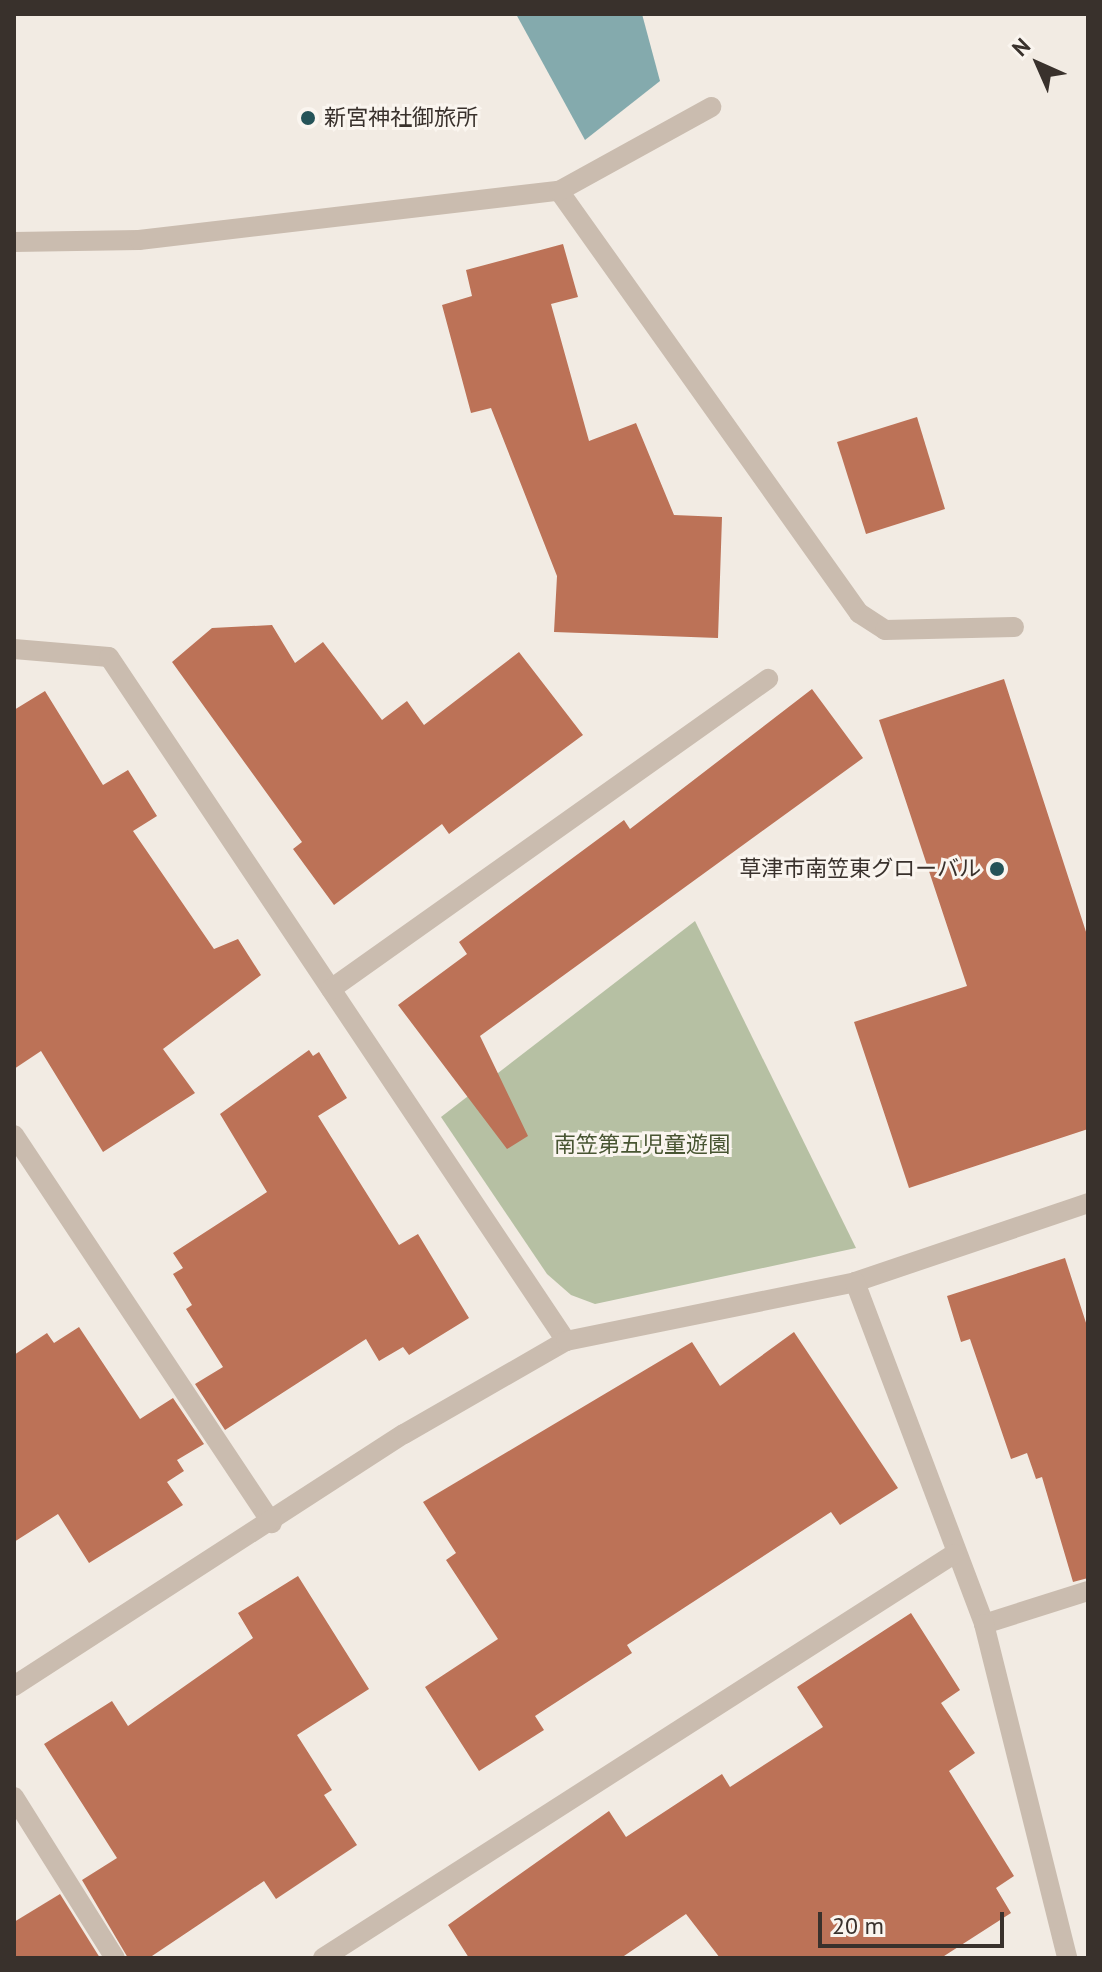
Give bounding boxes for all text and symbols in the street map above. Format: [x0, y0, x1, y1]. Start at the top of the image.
north arrow [998, 24, 1078, 104]
text: N [1006, 32, 1036, 62]
place label: 新宮神社御旅所 [324, 105, 478, 131]
marker: 新宮神社御旅所 [299, 109, 317, 127]
place label: 草津市南笠東グローバル [739, 856, 981, 882]
marker: 草津市南笠東グローバル [988, 860, 1006, 878]
park label: 南笠第五児童遊園 [554, 1132, 730, 1158]
scale bar [822, 1896, 1008, 1946]
text: 20 m [832, 1910, 884, 1941]

